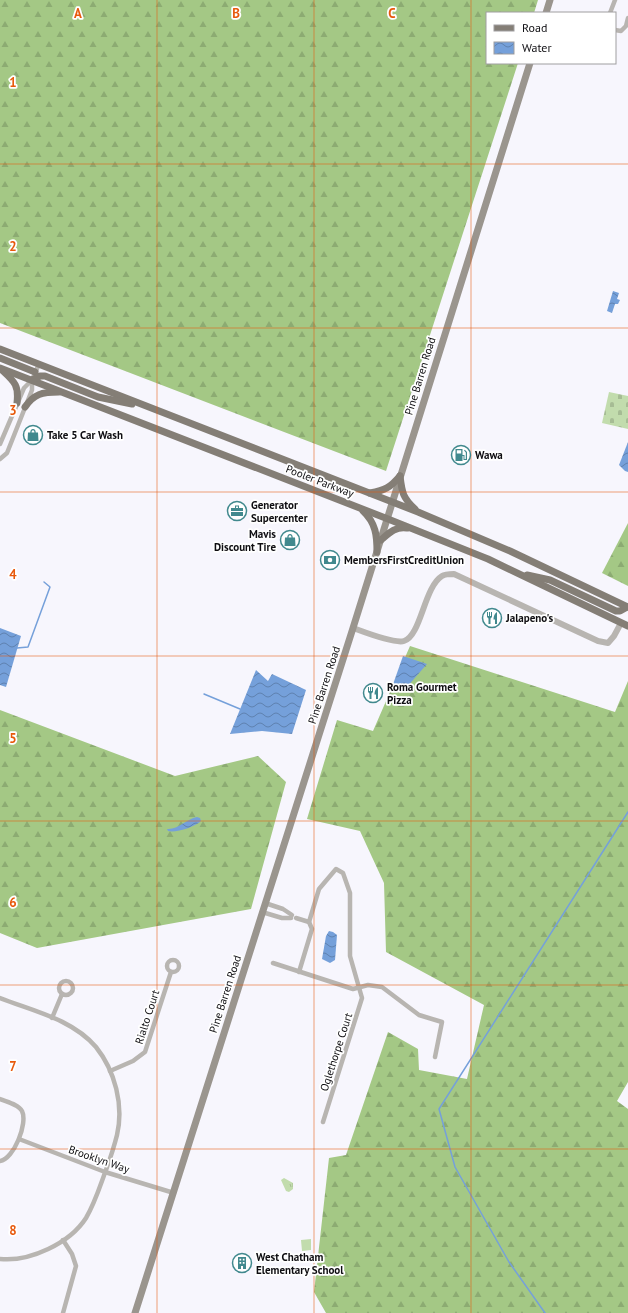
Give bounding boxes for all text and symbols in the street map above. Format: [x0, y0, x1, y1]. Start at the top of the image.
text: A [74, 5, 82, 22]
text: B [232, 5, 240, 22]
text: C [388, 5, 396, 22]
legend [486, 12, 616, 64]
text: Road [522, 20, 547, 35]
text: Water [522, 40, 552, 55]
text: 1 [9, 74, 17, 91]
text: 2 [9, 238, 17, 255]
street label: Pine Barren Road [401, 335, 439, 417]
text: 3 [9, 402, 17, 419]
shop icon: Take 5 Car Wash [22, 424, 44, 446]
place label: Take 5 Car Wash [47, 428, 123, 442]
fuel station icon: Wawa [450, 444, 472, 466]
place label: Wawa [475, 448, 503, 462]
street label: Pooler Parkway [284, 462, 357, 501]
place label: Generator Supercenter [251, 498, 308, 525]
office icon: Generator Supercenter [226, 500, 248, 522]
place label: Mavis Discount Tire [214, 527, 276, 554]
shop icon: Mavis Discount Tire [279, 529, 301, 551]
bank icon: MembersFirstCreditUnion [319, 549, 341, 571]
place label: MembersFirstCreditUnion [344, 553, 464, 567]
text: 4 [9, 566, 17, 583]
restaurant icon: Jalapeno's [481, 607, 503, 629]
place label: Jalapeno's [505, 611, 553, 625]
street label: Pine Barren Road [305, 644, 343, 726]
place label: Roma Gourmet Pizza [387, 680, 457, 707]
restaurant icon: Roma Gourmet Pizza [362, 682, 384, 704]
text: 5 [9, 730, 17, 747]
text: 6 [9, 894, 17, 911]
street label: Pine Barren Road [206, 953, 244, 1035]
street label: Rialto Court [132, 988, 162, 1046]
street label: Oglethorpe Court [317, 1011, 355, 1093]
text: 7 [9, 1058, 17, 1075]
street label: Brooklyn Way [67, 1142, 132, 1176]
text: 8 [9, 1222, 17, 1239]
place label: West Chatham Elementary School [256, 1250, 344, 1277]
building icon: West Chatham Elementary School [231, 1252, 253, 1274]

